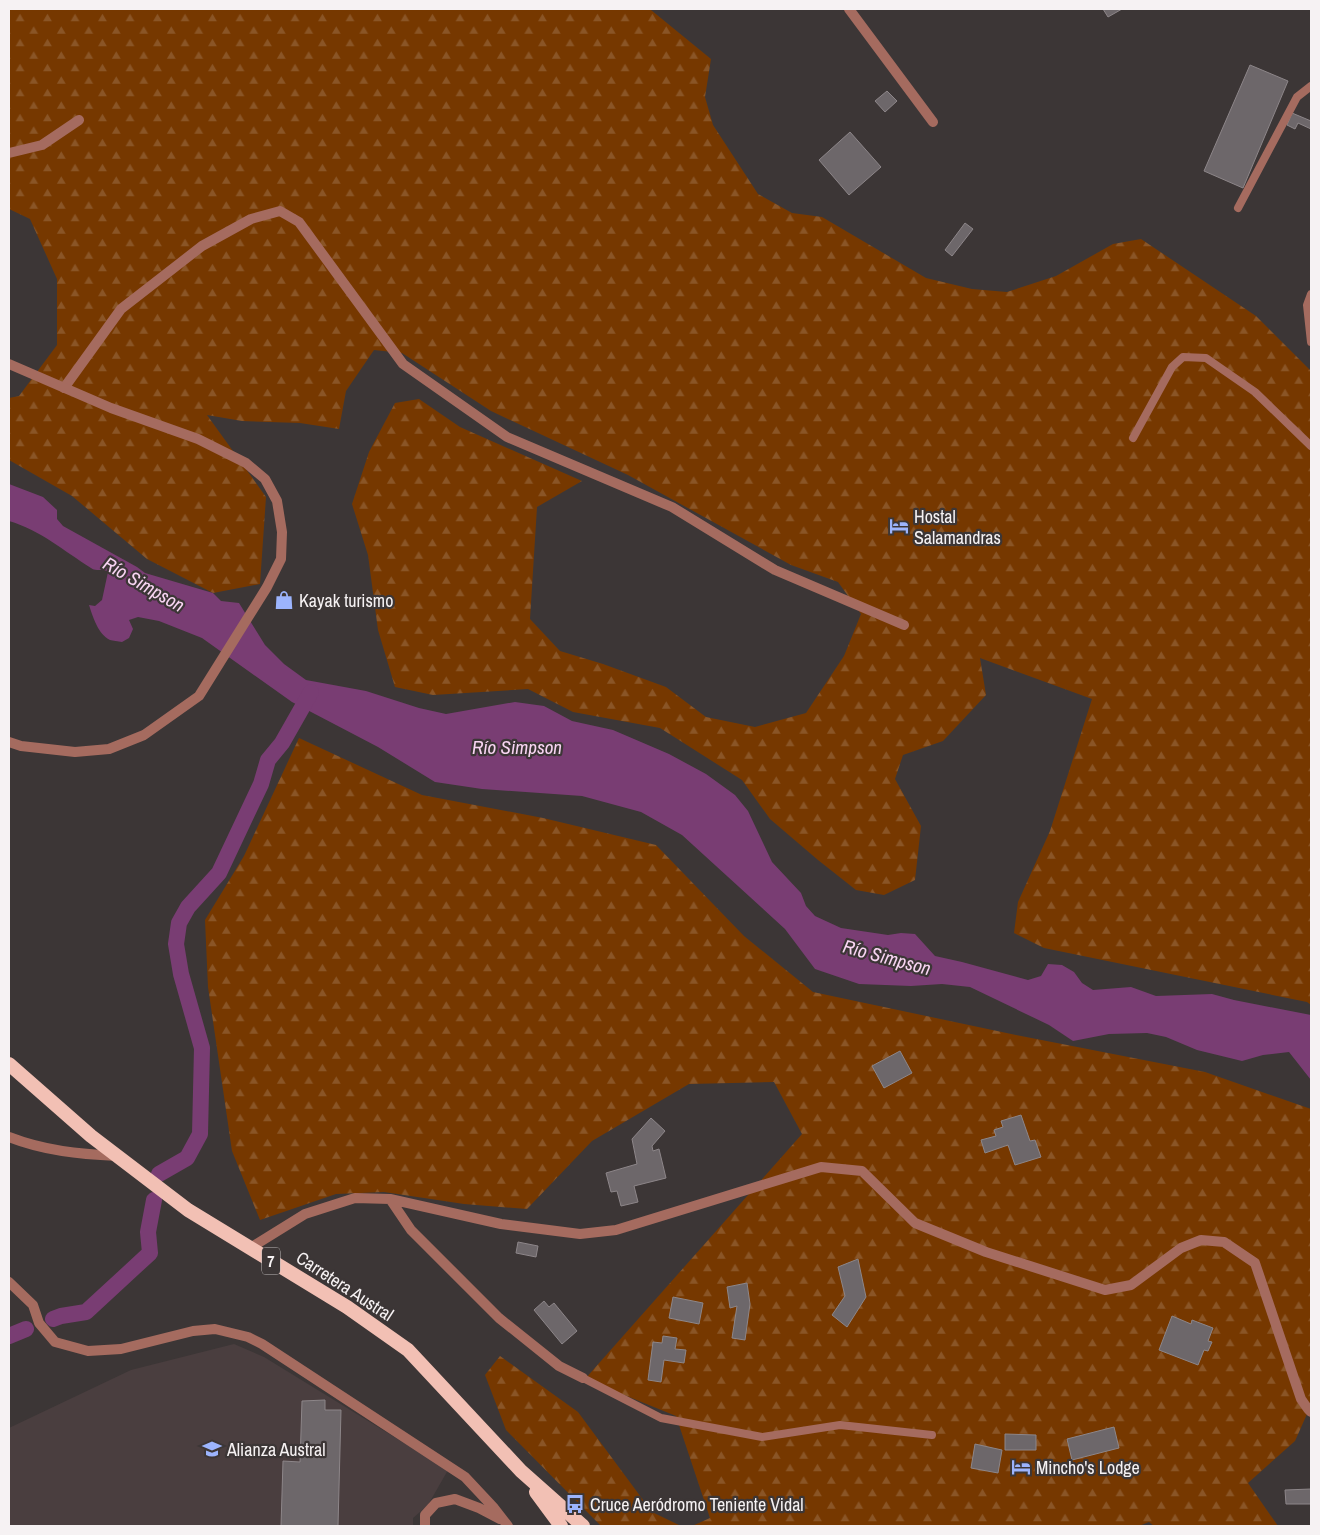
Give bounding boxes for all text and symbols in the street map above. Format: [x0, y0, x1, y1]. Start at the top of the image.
place label: Hostal Salamandras [914, 504, 1001, 550]
hotel icon: Hostal Salamandras [888, 515, 910, 537]
water label: Río Simpson [99, 550, 189, 618]
place label: Kayak turismo [299, 588, 393, 613]
shop icon: Kayak turismo [273, 589, 295, 611]
water label: Río Simpson [472, 734, 562, 760]
water label: Río Simpson [840, 933, 934, 981]
street label: Carretera Austral [291, 1245, 399, 1327]
road number: 7 [262, 1248, 280, 1274]
place label: Alianza Austral [226, 1437, 325, 1462]
school or university icon: Alianza Austral [201, 1438, 223, 1460]
place label: Mincho's Lodge [1036, 1455, 1140, 1480]
hotel icon: Mincho's Lodge [1010, 1456, 1032, 1478]
place label: Cruce Aeródromo Teniente Vidal [590, 1492, 804, 1517]
bus stop icon: Cruce Aeródromo Teniente Vidal [564, 1493, 586, 1515]

